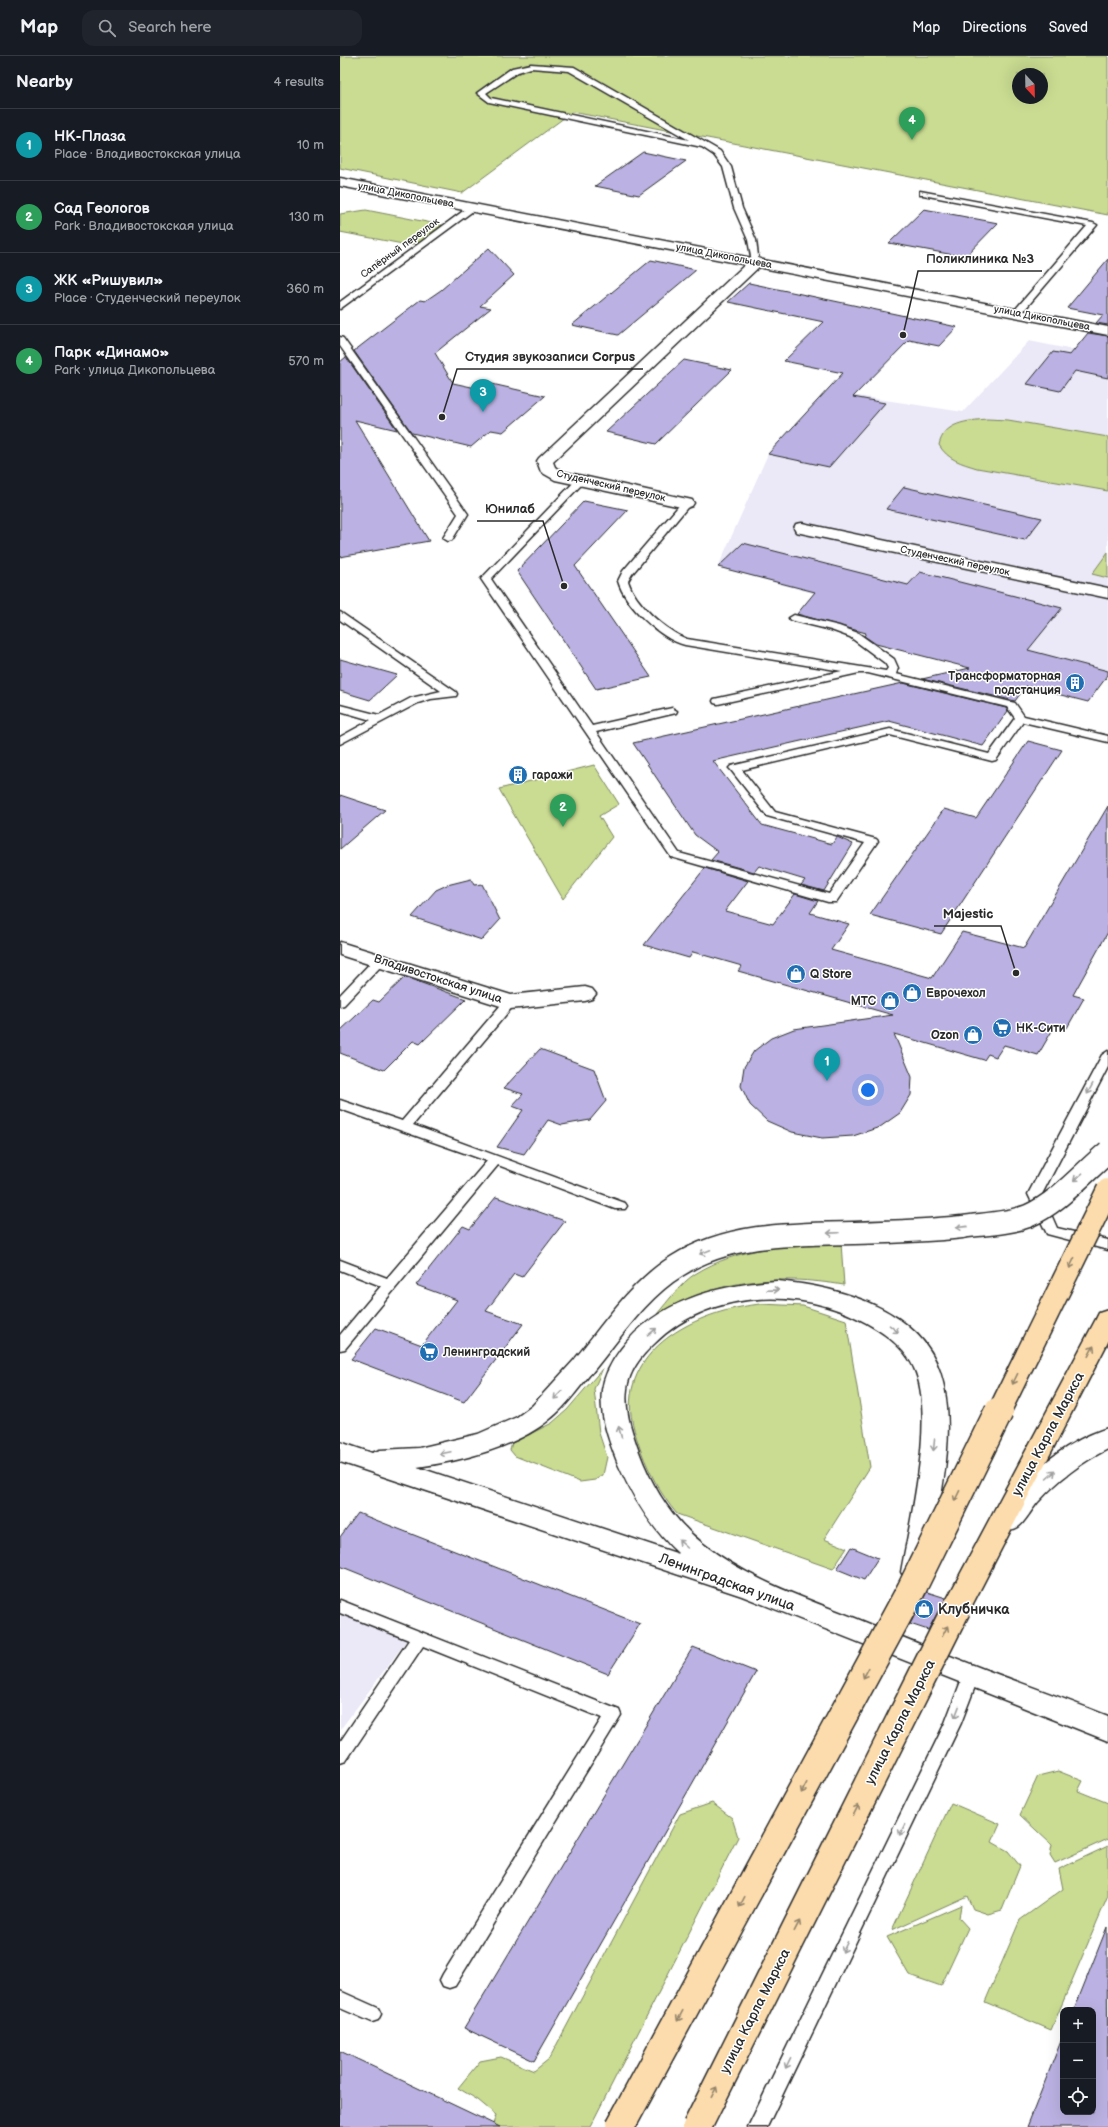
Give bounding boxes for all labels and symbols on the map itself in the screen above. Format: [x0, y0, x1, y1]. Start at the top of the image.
north arrow [1012, 68, 1048, 104]
pin: 4 [899, 107, 925, 140]
street label: улица Дикопольцева [357, 180, 455, 210]
street label: Сапёрный переулок [358, 215, 442, 281]
street label: улица Дикопольцева [675, 241, 773, 271]
callout: Поликлиника №3 [918, 246, 1042, 271]
text: Поликлиника №3 [926, 251, 1034, 267]
street label: улица Дикопольцева [993, 303, 1091, 333]
callout: Студия звукозаписи Corpus [457, 344, 643, 369]
text: Студия звукозаписи Corpus [465, 349, 635, 365]
pin: 3 [470, 379, 496, 412]
street label: Студенческий переулок [555, 468, 667, 505]
callout: Юнилаб [477, 496, 543, 521]
text: Юнилаб [485, 501, 535, 517]
street label: Студенческий переулок [899, 544, 1012, 579]
place label: Трансформаторная подстанция [948, 669, 1061, 698]
building icon: Трансформаторная подстанция [1064, 672, 1086, 694]
building icon: гаражи [507, 764, 529, 786]
place label: гаражи [532, 768, 573, 783]
pin: 2 [550, 794, 576, 827]
callout: Majestic [934, 901, 1001, 926]
text: Majestic [943, 906, 993, 922]
street label: Владивостокская улица [372, 951, 504, 1007]
shop icon: Q Store [785, 963, 807, 985]
place label: Q Store [810, 967, 852, 982]
shop icon: Еврочехол [901, 982, 923, 1004]
place label: Еврочехол [926, 986, 986, 1001]
shop icon: МТС [879, 990, 901, 1012]
place label: МТС [851, 994, 877, 1009]
supermarket icon: НК-Сити [991, 1017, 1013, 1039]
place label: НК-Сити [1016, 1021, 1066, 1036]
shop icon: Ozon [962, 1024, 984, 1046]
place label: Ozon [931, 1028, 959, 1043]
pin: 1 [814, 1048, 840, 1081]
your location [858, 1080, 878, 1100]
one-way arrow [1085, 1083, 1093, 1095]
one-way arrow [1073, 1173, 1084, 1182]
one-way arrow [956, 1223, 969, 1231]
one-way arrow [827, 1229, 840, 1237]
one-way arrow [699, 1249, 711, 1256]
one-way arrow [1068, 1256, 1075, 1268]
one-way arrow [766, 1287, 779, 1294]
one-way arrow [888, 1324, 899, 1333]
one-way arrow [647, 1327, 658, 1336]
supermarket icon: Ленинградский [418, 1341, 440, 1363]
place label: Ленинградский [442, 1345, 530, 1360]
one-way arrow [1088, 1345, 1096, 1357]
street label: улица Карла Маркса [1008, 1369, 1088, 1499]
one-way arrow [1011, 1373, 1018, 1385]
one-way arrow [554, 1390, 563, 1400]
one-way arrow [616, 1426, 623, 1439]
one-way arrow [930, 1439, 937, 1452]
one-way arrow [439, 1449, 452, 1457]
one-way arrow [1046, 1470, 1056, 1479]
one-way arrow [953, 1490, 960, 1502]
one-way arrow [679, 1540, 689, 1549]
street label: Ленинградская улица [656, 1549, 798, 1615]
shop icon: Клубничка [913, 1598, 935, 1620]
place label: Клубничка [938, 1601, 1010, 1618]
one-way arrow [942, 1625, 949, 1637]
street label: улица Карла Маркса [861, 1656, 939, 1787]
one-way arrow [862, 1667, 869, 1679]
one-way arrow [953, 1706, 961, 1718]
one-way arrow [800, 1781, 807, 1793]
one-way arrow [853, 1804, 860, 1816]
one-way arrow [898, 1823, 905, 1835]
one-way arrow [738, 1896, 746, 1908]
one-way arrow [794, 1920, 802, 1932]
one-way arrow [841, 1940, 848, 1952]
street label: улица Карла Маркса [716, 1945, 794, 2076]
one-way arrow [676, 2010, 684, 2022]
one-way arrow [784, 2057, 791, 2069]
one-way arrow [711, 2086, 718, 2098]

